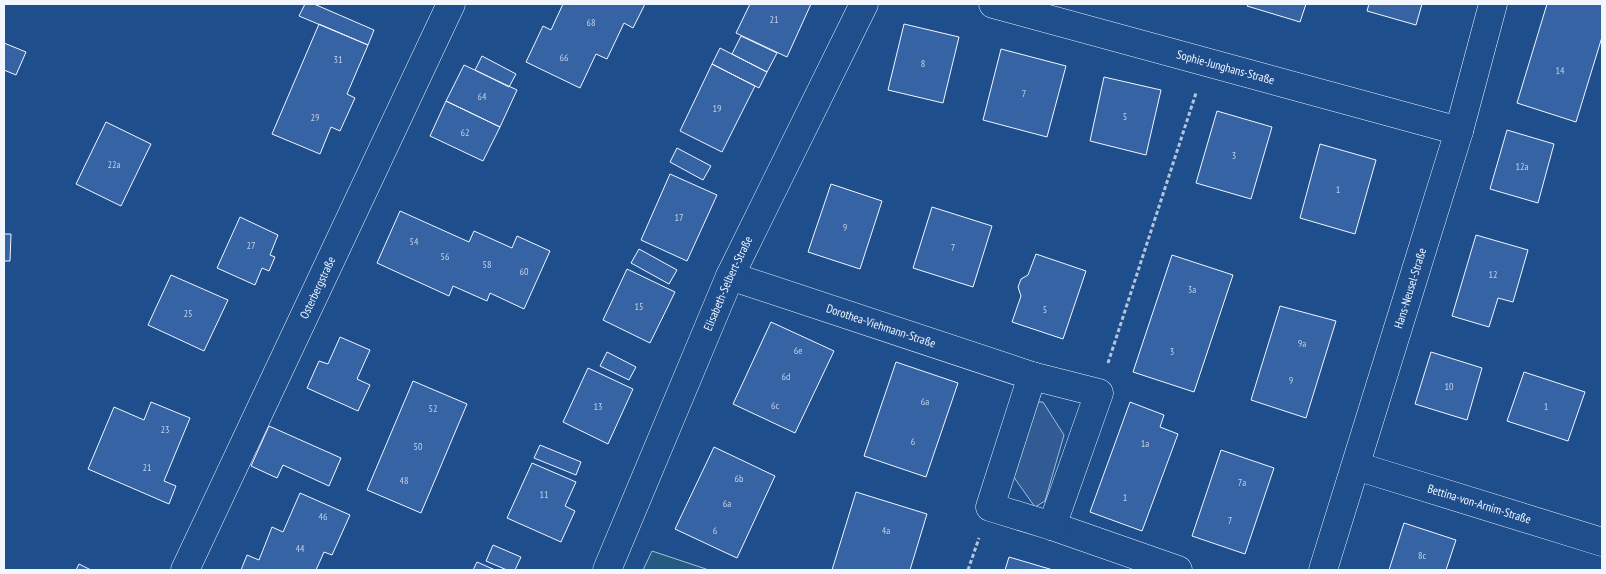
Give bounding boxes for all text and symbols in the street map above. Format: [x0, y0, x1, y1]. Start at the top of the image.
house number: 21 [770, 13, 779, 26]
house number: 68 [587, 16, 596, 29]
street label: Sophie-Junghans-Straße [1175, 46, 1276, 87]
house number: 66 [560, 51, 569, 64]
house number: 31 [334, 53, 343, 66]
house number: 8 [921, 57, 925, 70]
house number: 14 [1556, 64, 1565, 77]
house number: 7 [1022, 87, 1026, 100]
house number: 64 [478, 90, 487, 103]
house number: 19 [713, 102, 722, 115]
house number: 5 [1123, 110, 1127, 123]
house number: 29 [311, 111, 320, 124]
house number: 62 [461, 126, 470, 139]
house number: 3 [1232, 149, 1236, 162]
house number: 22a [108, 158, 121, 171]
house number: 12a [1516, 160, 1529, 173]
house number: 1 [1336, 183, 1340, 196]
house number: 17 [675, 211, 684, 224]
house number: 9 [843, 221, 847, 234]
street label: Elisabeth-Selbert-Straße [700, 233, 756, 333]
house number: 54 [410, 235, 419, 248]
house number: 27 [247, 239, 256, 252]
house number: 7 [951, 241, 955, 254]
street label: Hans-Neusel-Straße [1390, 246, 1429, 330]
house number: 56 [441, 250, 450, 263]
street label: Osterbergstraße [296, 254, 338, 321]
house number: 58 [483, 258, 492, 271]
house number: 60 [520, 265, 529, 278]
house number: 12 [1489, 268, 1498, 281]
house number: 3a [1188, 283, 1196, 296]
house number: 15 [635, 300, 644, 313]
street label: Dorothea-Viehmann-Straße [825, 300, 938, 351]
house number: 5 [1043, 303, 1047, 316]
house number: 25 [184, 307, 193, 320]
house number: 9a [1298, 337, 1306, 350]
house number: 6e [794, 344, 802, 357]
house number: 3 [1170, 345, 1174, 358]
house number: 6d [782, 370, 790, 383]
house number: 9 [1289, 374, 1293, 387]
house number: 10 [1445, 380, 1454, 393]
house number: 6a [921, 395, 929, 408]
house number: 6c [771, 399, 779, 412]
house number: 13 [594, 400, 603, 413]
house number: 1 [1544, 400, 1548, 413]
house number: 52 [429, 402, 438, 415]
house number: 23 [161, 423, 170, 436]
house number: 6 [911, 435, 916, 448]
house number: 1a [1141, 437, 1149, 450]
house number: 50 [414, 440, 423, 453]
house number: 21 [143, 461, 152, 474]
house number: 6b [735, 472, 743, 485]
house number: 48 [400, 474, 409, 487]
house number: 7a [1238, 476, 1246, 489]
street label: Bettina-von-Arnim-Straße [1426, 481, 1533, 527]
house number: 11 [540, 488, 549, 501]
house number: 1 [1123, 491, 1127, 504]
house number: 6a [723, 497, 731, 510]
house number: 46 [319, 510, 328, 523]
house number: 7 [1228, 514, 1232, 527]
house number: 6 [713, 524, 718, 537]
house number: 4a [882, 524, 890, 537]
house number: 44 [296, 542, 305, 555]
house number: 8c [1418, 549, 1426, 562]

